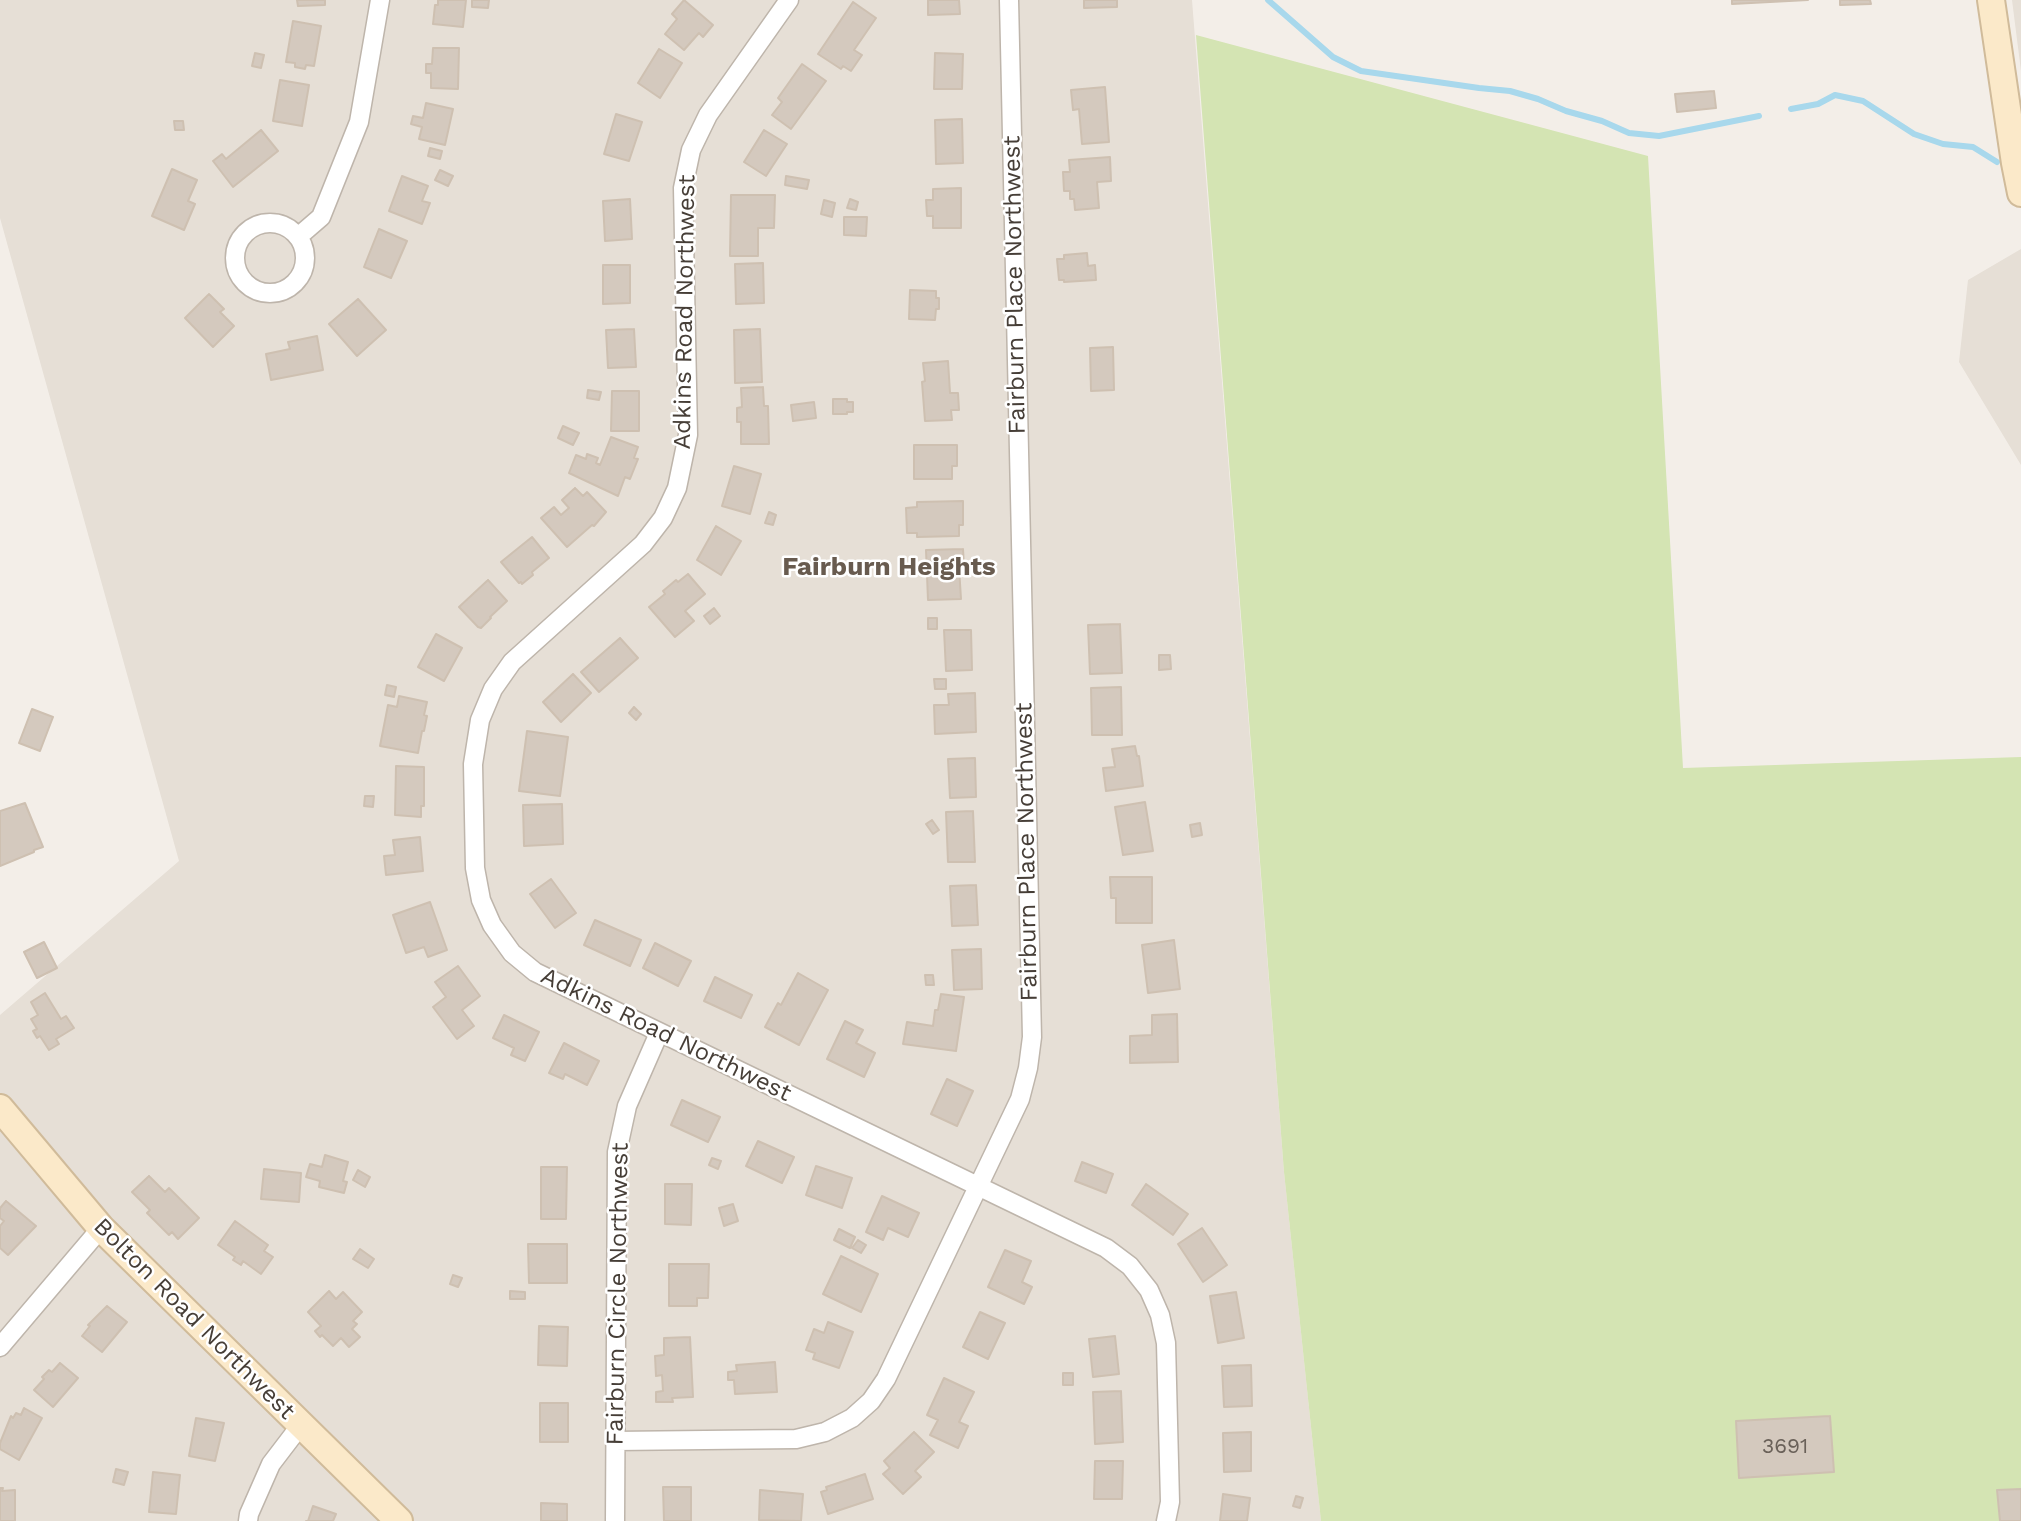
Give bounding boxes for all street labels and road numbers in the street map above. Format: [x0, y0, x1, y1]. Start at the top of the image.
street label: Fairburn Place Northwest [998, 135, 1032, 435]
street label: Adkins Road Northwest [668, 174, 702, 450]
street label: Fairburn Place Northwest [1010, 702, 1044, 1002]
street label: Adkins Road Northwest [536, 962, 796, 1108]
street label: Fairburn Circle Northwest [601, 1142, 635, 1446]
street label: Bolton Road Northwest [87, 1212, 301, 1426]

